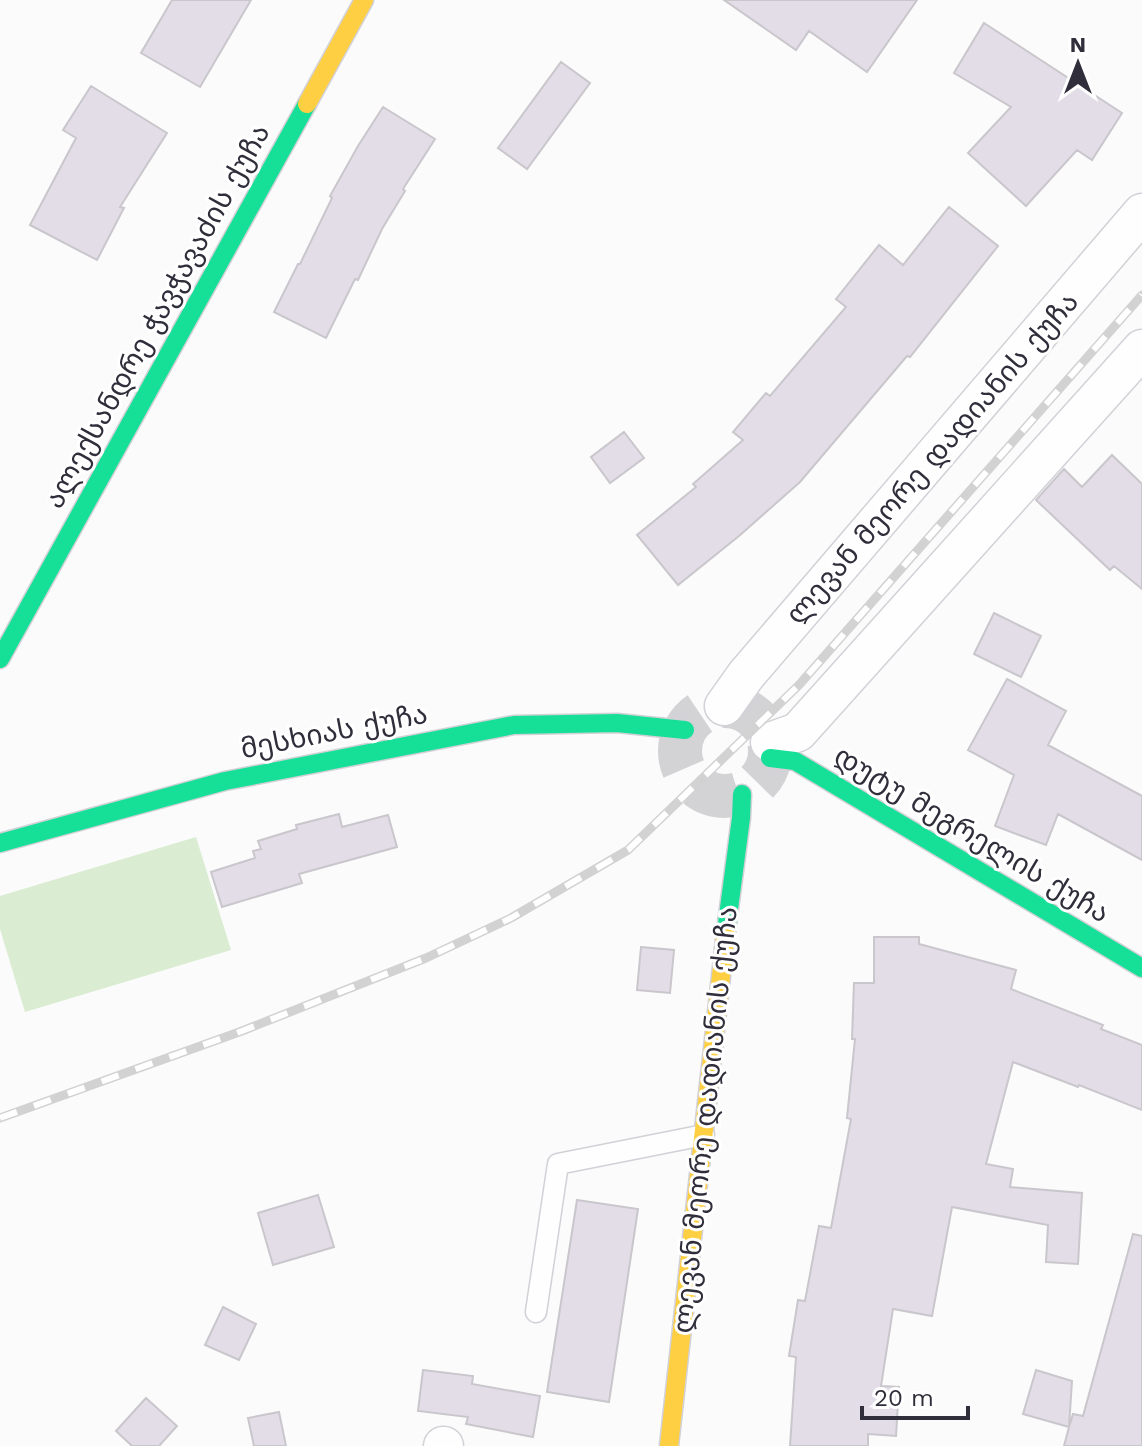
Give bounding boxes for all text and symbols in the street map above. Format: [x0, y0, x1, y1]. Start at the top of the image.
north arrow [1038, 24, 1118, 104]
text: N [1070, 32, 1086, 57]
street label: ალექსანდრე ჭავჭავაძის ქუჩა [37, 118, 277, 514]
street label: ლევან მეორე დადიანის ქუჩა [779, 285, 1085, 631]
street label: მესხიას ქუჩა [238, 697, 430, 765]
street label: დუტუ მეგრელის ქუჩა [828, 739, 1116, 929]
street label: ლევან მეორე დადიანის ქუჩა [666, 905, 744, 1335]
scale bar [862, 1370, 968, 1420]
text: 20 m [874, 1384, 934, 1412]

